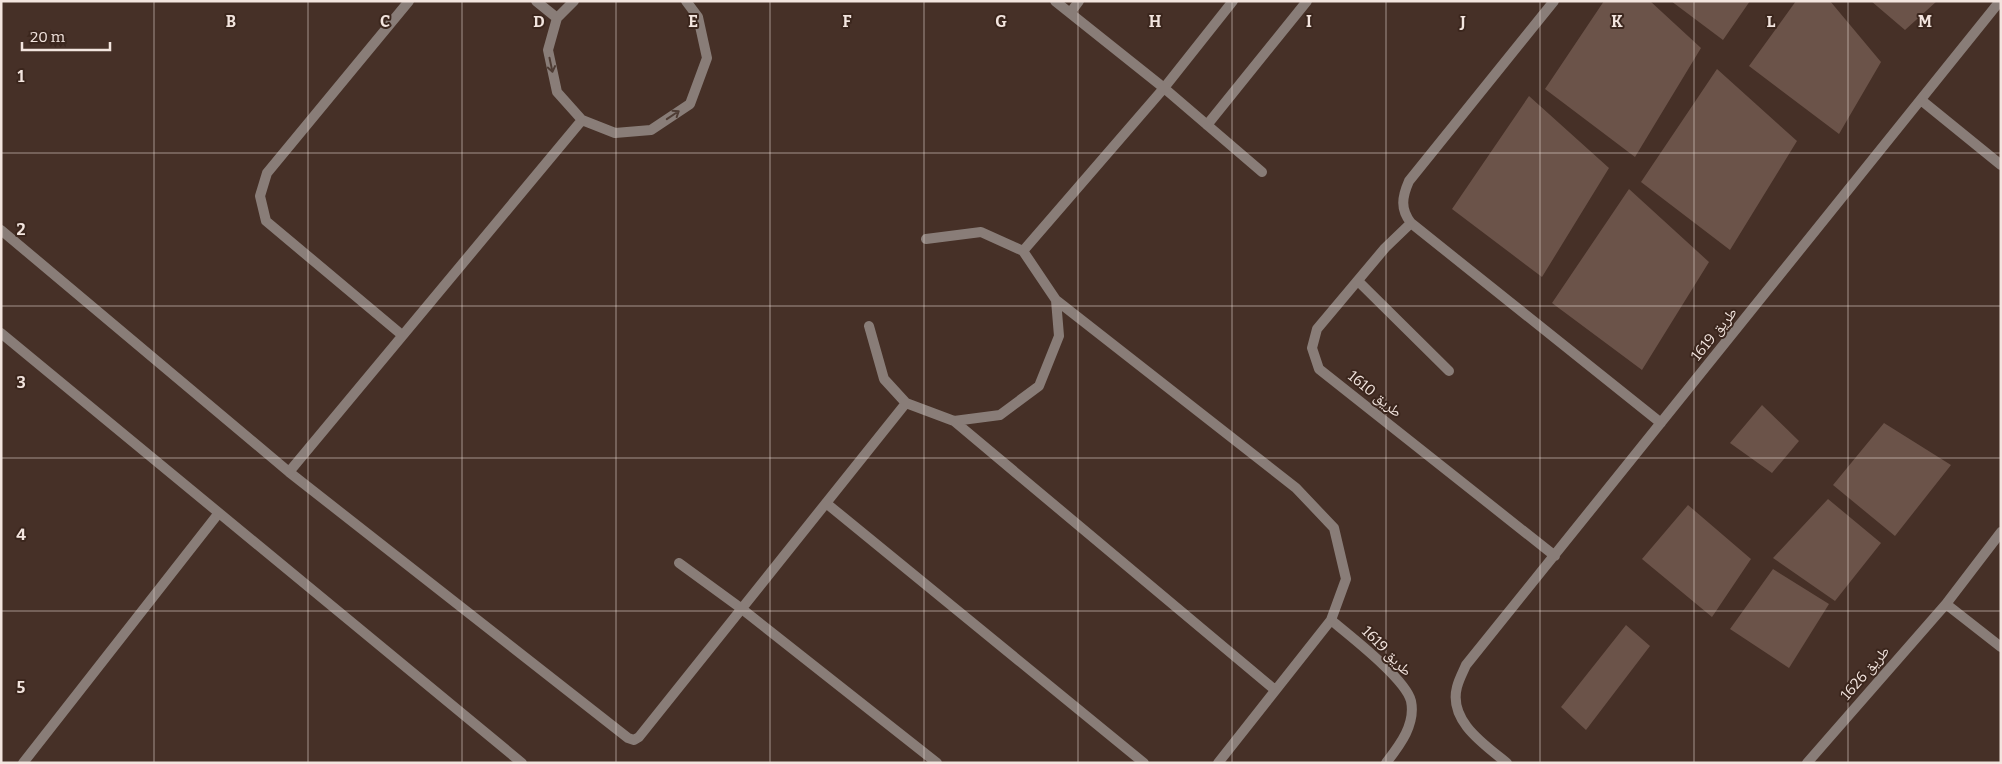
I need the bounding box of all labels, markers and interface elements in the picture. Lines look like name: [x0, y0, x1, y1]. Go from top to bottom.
text: B: [226, 12, 236, 31]
text: C: [380, 12, 390, 31]
text: D: [533, 12, 545, 31]
text: E: [688, 12, 698, 31]
text: F: [843, 12, 852, 31]
text: G: [995, 12, 1007, 31]
text: H: [1149, 12, 1162, 31]
text: I: [1306, 12, 1312, 31]
text: J: [1459, 12, 1466, 31]
text: K: [1611, 12, 1623, 31]
text: L: [1767, 12, 1776, 31]
text: M: [1918, 12, 1932, 31]
scale bar: [22, 20, 110, 52]
text: 20 m: [30, 28, 66, 46]
one-way arrow: [547, 57, 557, 73]
text: 1: [18, 67, 25, 86]
one-way arrow: [666, 110, 680, 120]
text: 2: [16, 220, 26, 239]
street label: طريق 1619: [1687, 304, 1742, 365]
street label: طريق 1610: [1344, 367, 1406, 422]
text: 3: [16, 373, 26, 392]
text: 4: [16, 525, 26, 544]
street label: طريق 1619: [1358, 622, 1416, 681]
street label: طريق 1626: [1837, 642, 1894, 704]
text: 5: [17, 678, 26, 697]

